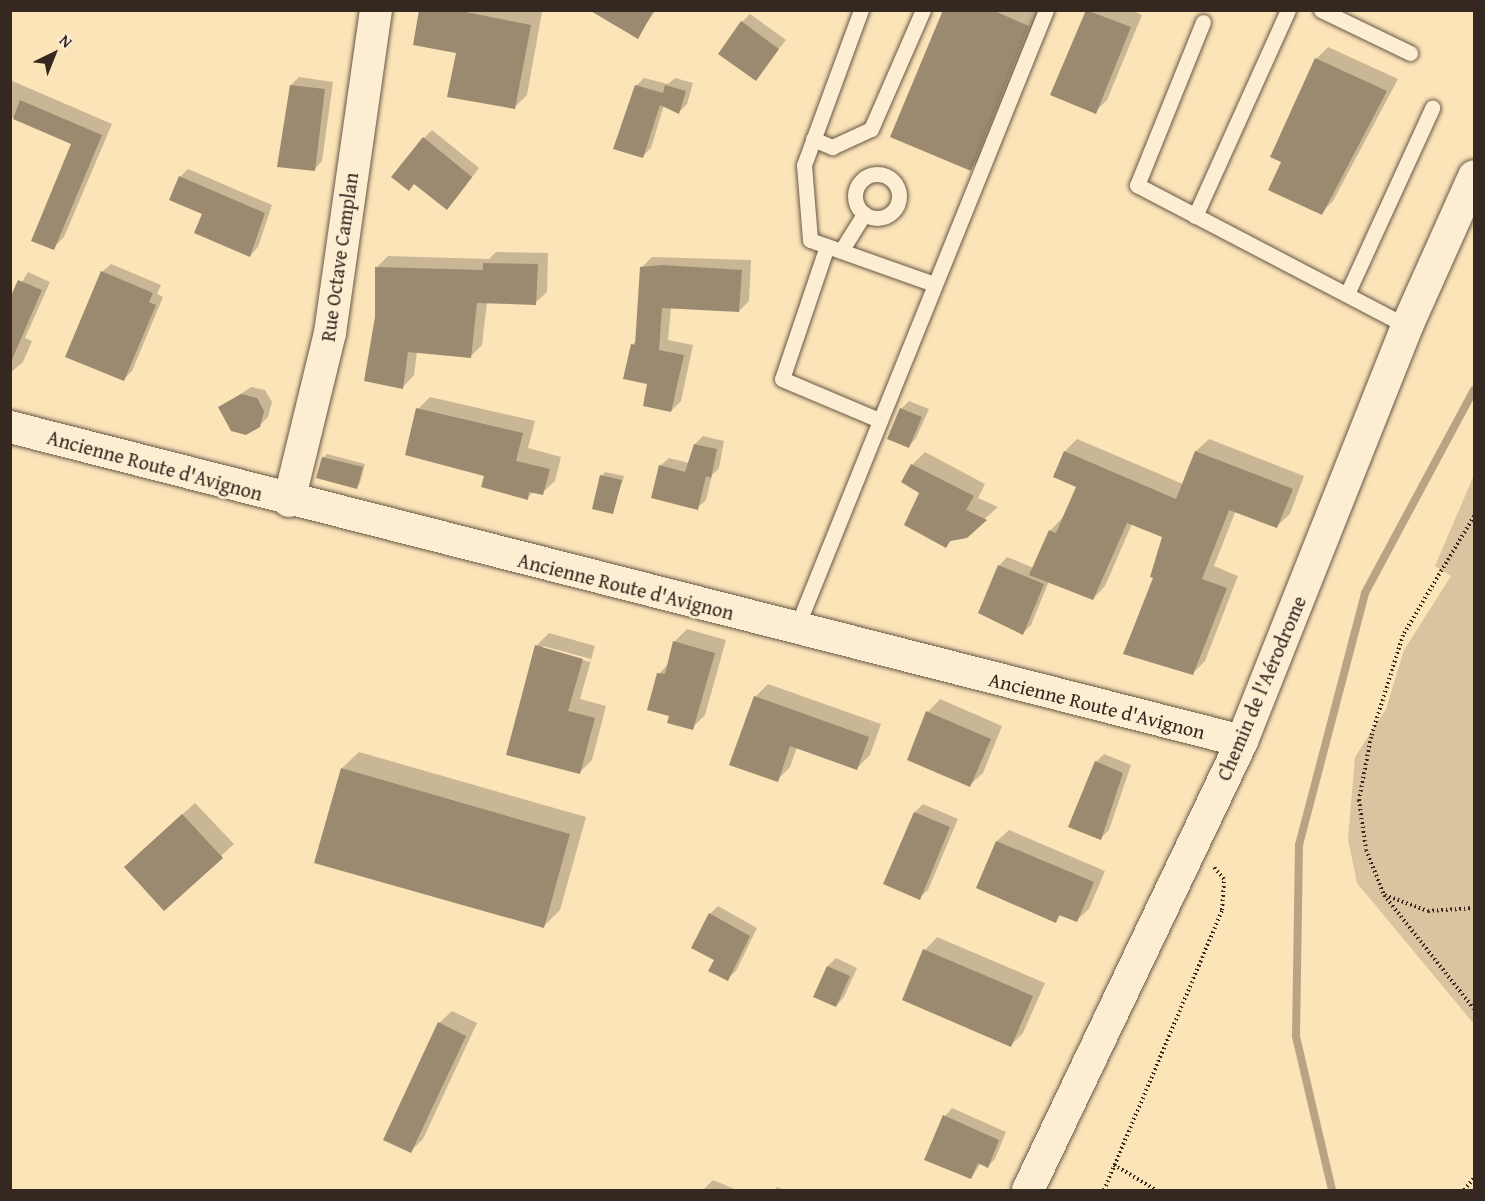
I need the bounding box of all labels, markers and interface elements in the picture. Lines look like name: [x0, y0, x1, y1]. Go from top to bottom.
north arrow: [24, 24, 84, 84]
text: N: [54, 28, 78, 53]
street label: Rue Octave Camplan: [315, 171, 363, 343]
street label: Ancienne Route d'Avignon: [45, 425, 265, 505]
street label: Ancienne Route d'Avignon: [515, 547, 737, 625]
street label: Chemin de l'Aérodrome: [1211, 592, 1311, 784]
street label: Ancienne Route d'Avignon: [986, 666, 1208, 744]

